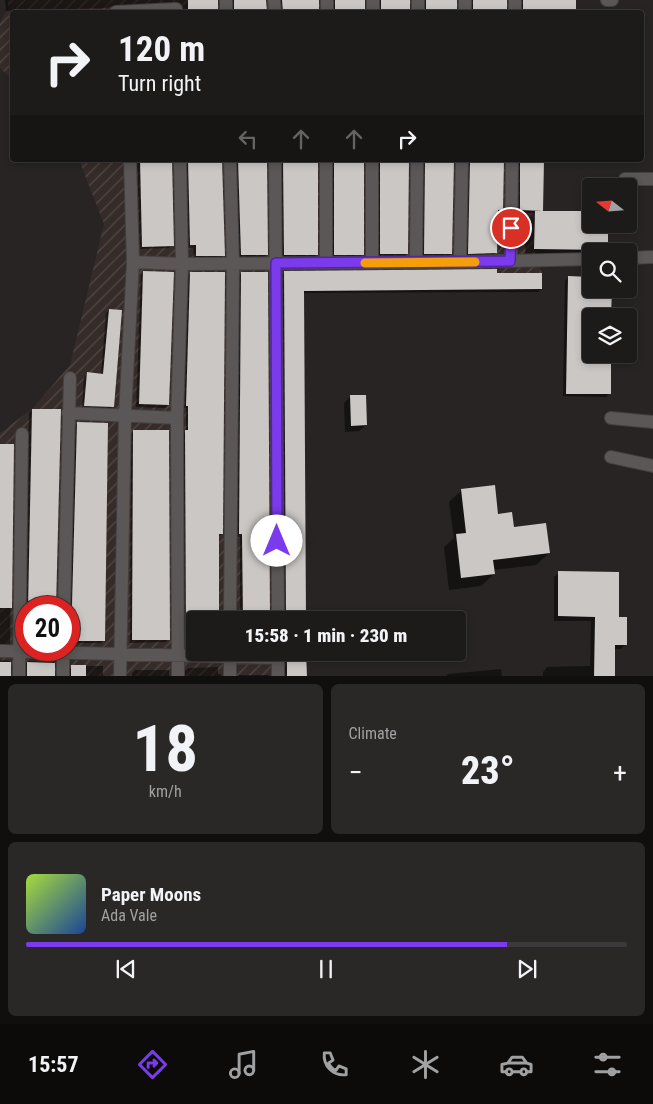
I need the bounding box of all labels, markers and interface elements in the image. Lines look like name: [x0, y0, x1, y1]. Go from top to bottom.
text: 120 m: [118, 29, 205, 70]
icon: right: [35, 30, 100, 95]
text: Turn right: [118, 71, 201, 96]
icon: left: [234, 125, 262, 153]
icon: ahead: [287, 125, 315, 153]
icon: ahead: [340, 125, 368, 153]
icon: right: [393, 125, 421, 153]
north arrow: [582, 178, 638, 232]
map controls: [582, 178, 637, 363]
pin: [490, 207, 532, 249]
icon: arrive: [497, 214, 525, 242]
button: search: [582, 243, 637, 298]
button: layers: [582, 308, 637, 363]
position arrow: [250, 514, 302, 566]
speed limit sign: 20: [15, 596, 80, 661]
text: 15:58 · 1 min · 230 m: [245, 624, 407, 647]
text: 18: [132, 711, 198, 787]
text: Climate: [349, 724, 397, 743]
text: 23°: [461, 749, 515, 793]
text: −: [349, 756, 363, 789]
text: +: [613, 756, 627, 789]
text: km/h: [149, 782, 182, 801]
text: Paper Moons: [101, 883, 201, 906]
text: Ada Vale: [101, 906, 157, 925]
icon: previous: [112, 955, 140, 983]
icon: pause: [312, 955, 340, 983]
icon: next: [513, 955, 541, 983]
icon: directions: [135, 1047, 170, 1082]
icon: music: [226, 1047, 261, 1082]
icon: phone: [317, 1047, 352, 1082]
icon: climate: [408, 1047, 443, 1082]
icon: car: [499, 1047, 534, 1082]
icon: filters: [590, 1047, 625, 1082]
text: 15:57: [28, 1052, 79, 1077]

